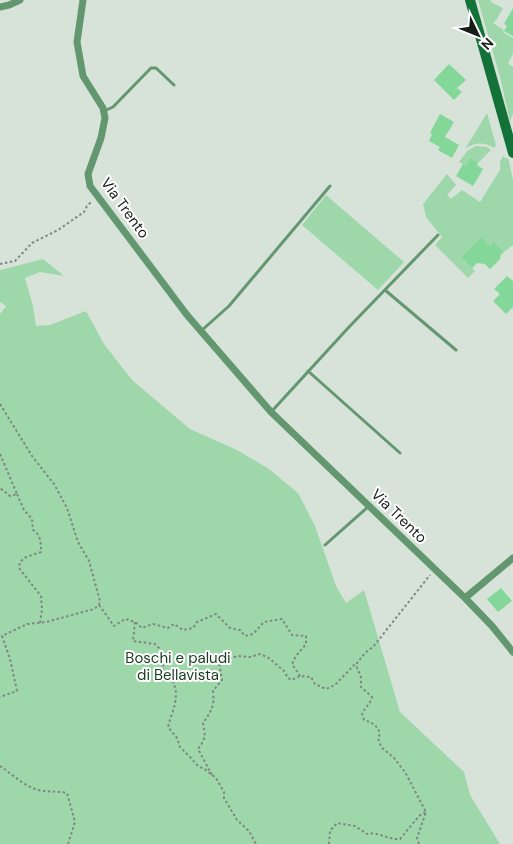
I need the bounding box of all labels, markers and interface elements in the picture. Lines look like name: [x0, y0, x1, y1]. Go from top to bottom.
north arrow: [453, 10, 503, 60]
text: N: [477, 34, 498, 54]
street label: Via Trento: [96, 174, 154, 242]
street label: Via Trento: [367, 484, 431, 548]
park label: Boschi e paludi di Bellavista: [125, 648, 231, 685]

